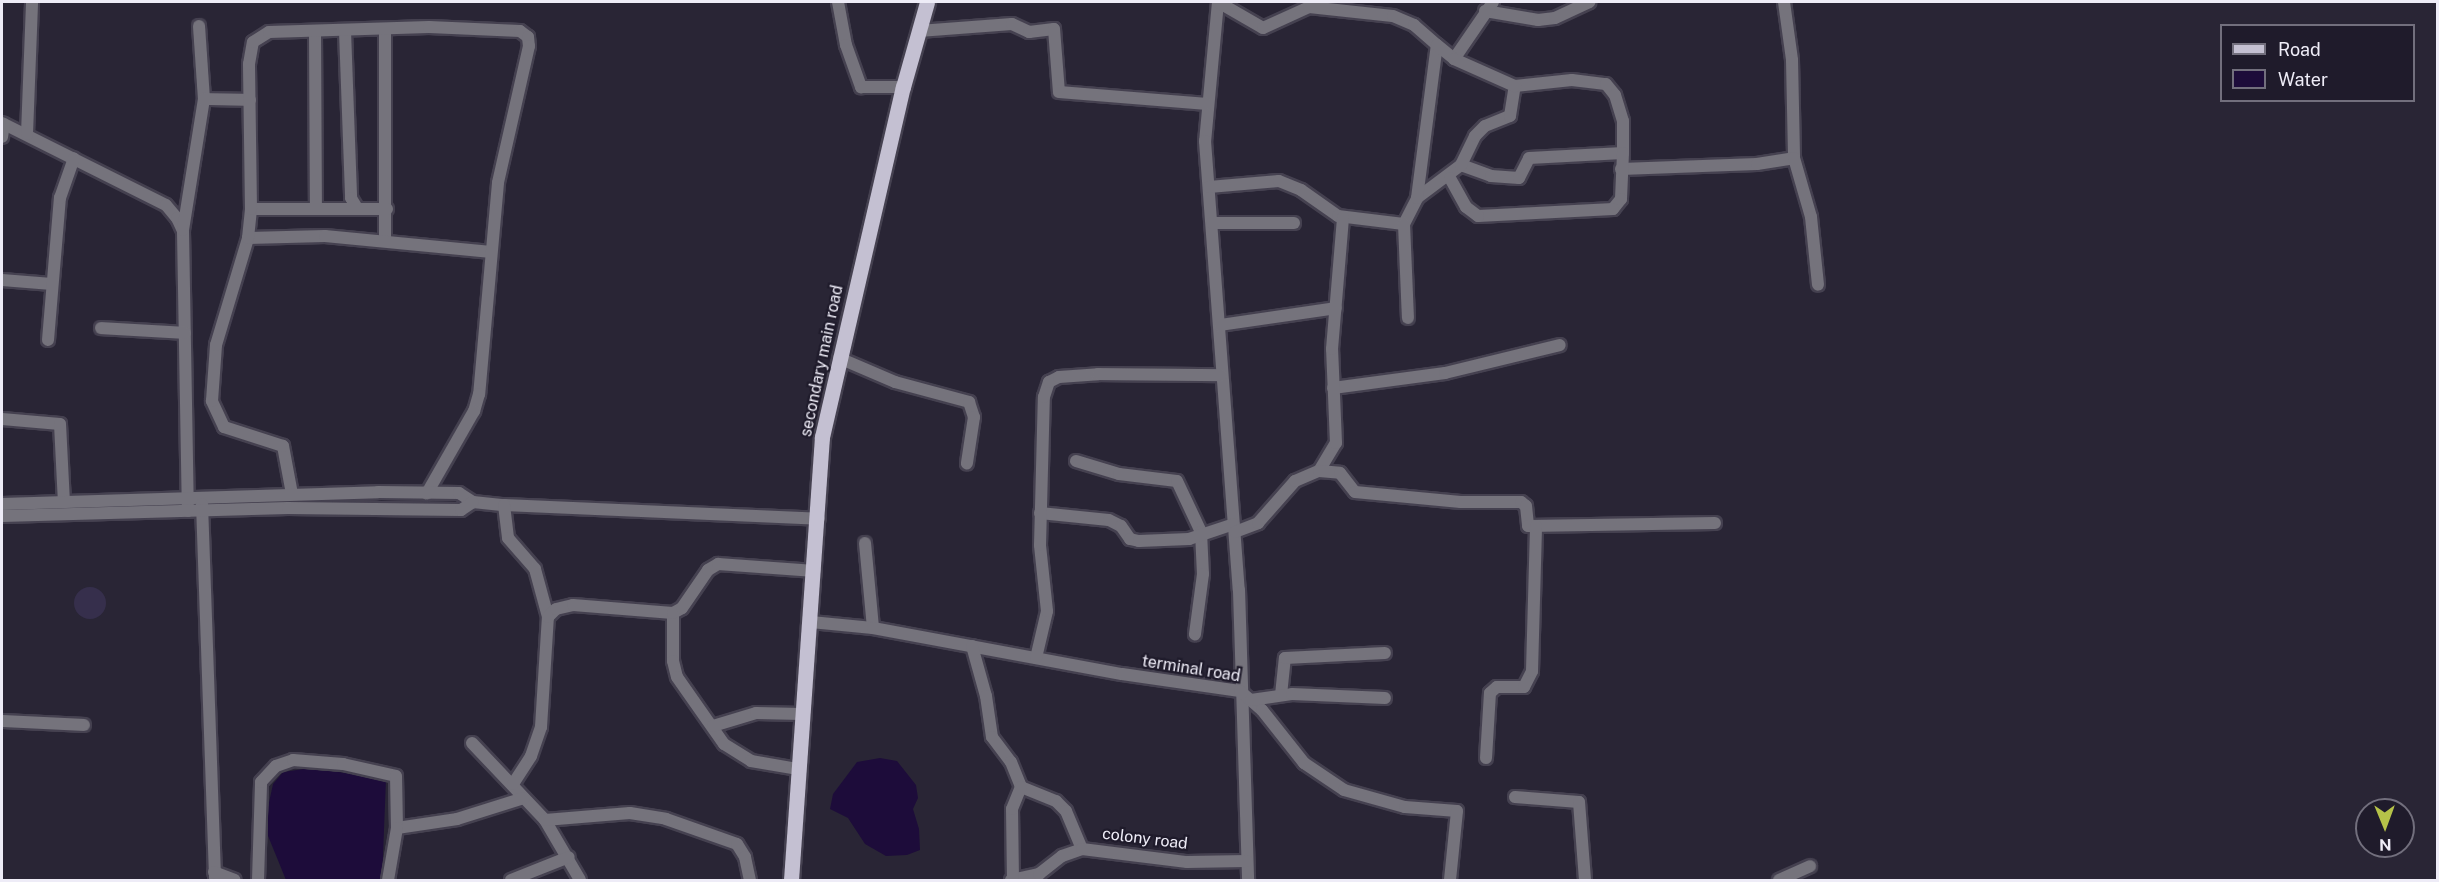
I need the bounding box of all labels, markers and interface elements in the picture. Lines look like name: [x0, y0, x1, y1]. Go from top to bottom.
legend: [2220, 24, 2415, 102]
text: Road: [2278, 39, 2321, 60]
text: Water: [2278, 69, 2328, 90]
street label: secondary main road: [797, 283, 847, 439]
street label: terminal road: [1140, 652, 1242, 686]
north arrow: [2355, 798, 2415, 858]
street label: colony road: [1101, 824, 1189, 854]
text: N: [2379, 835, 2392, 854]

